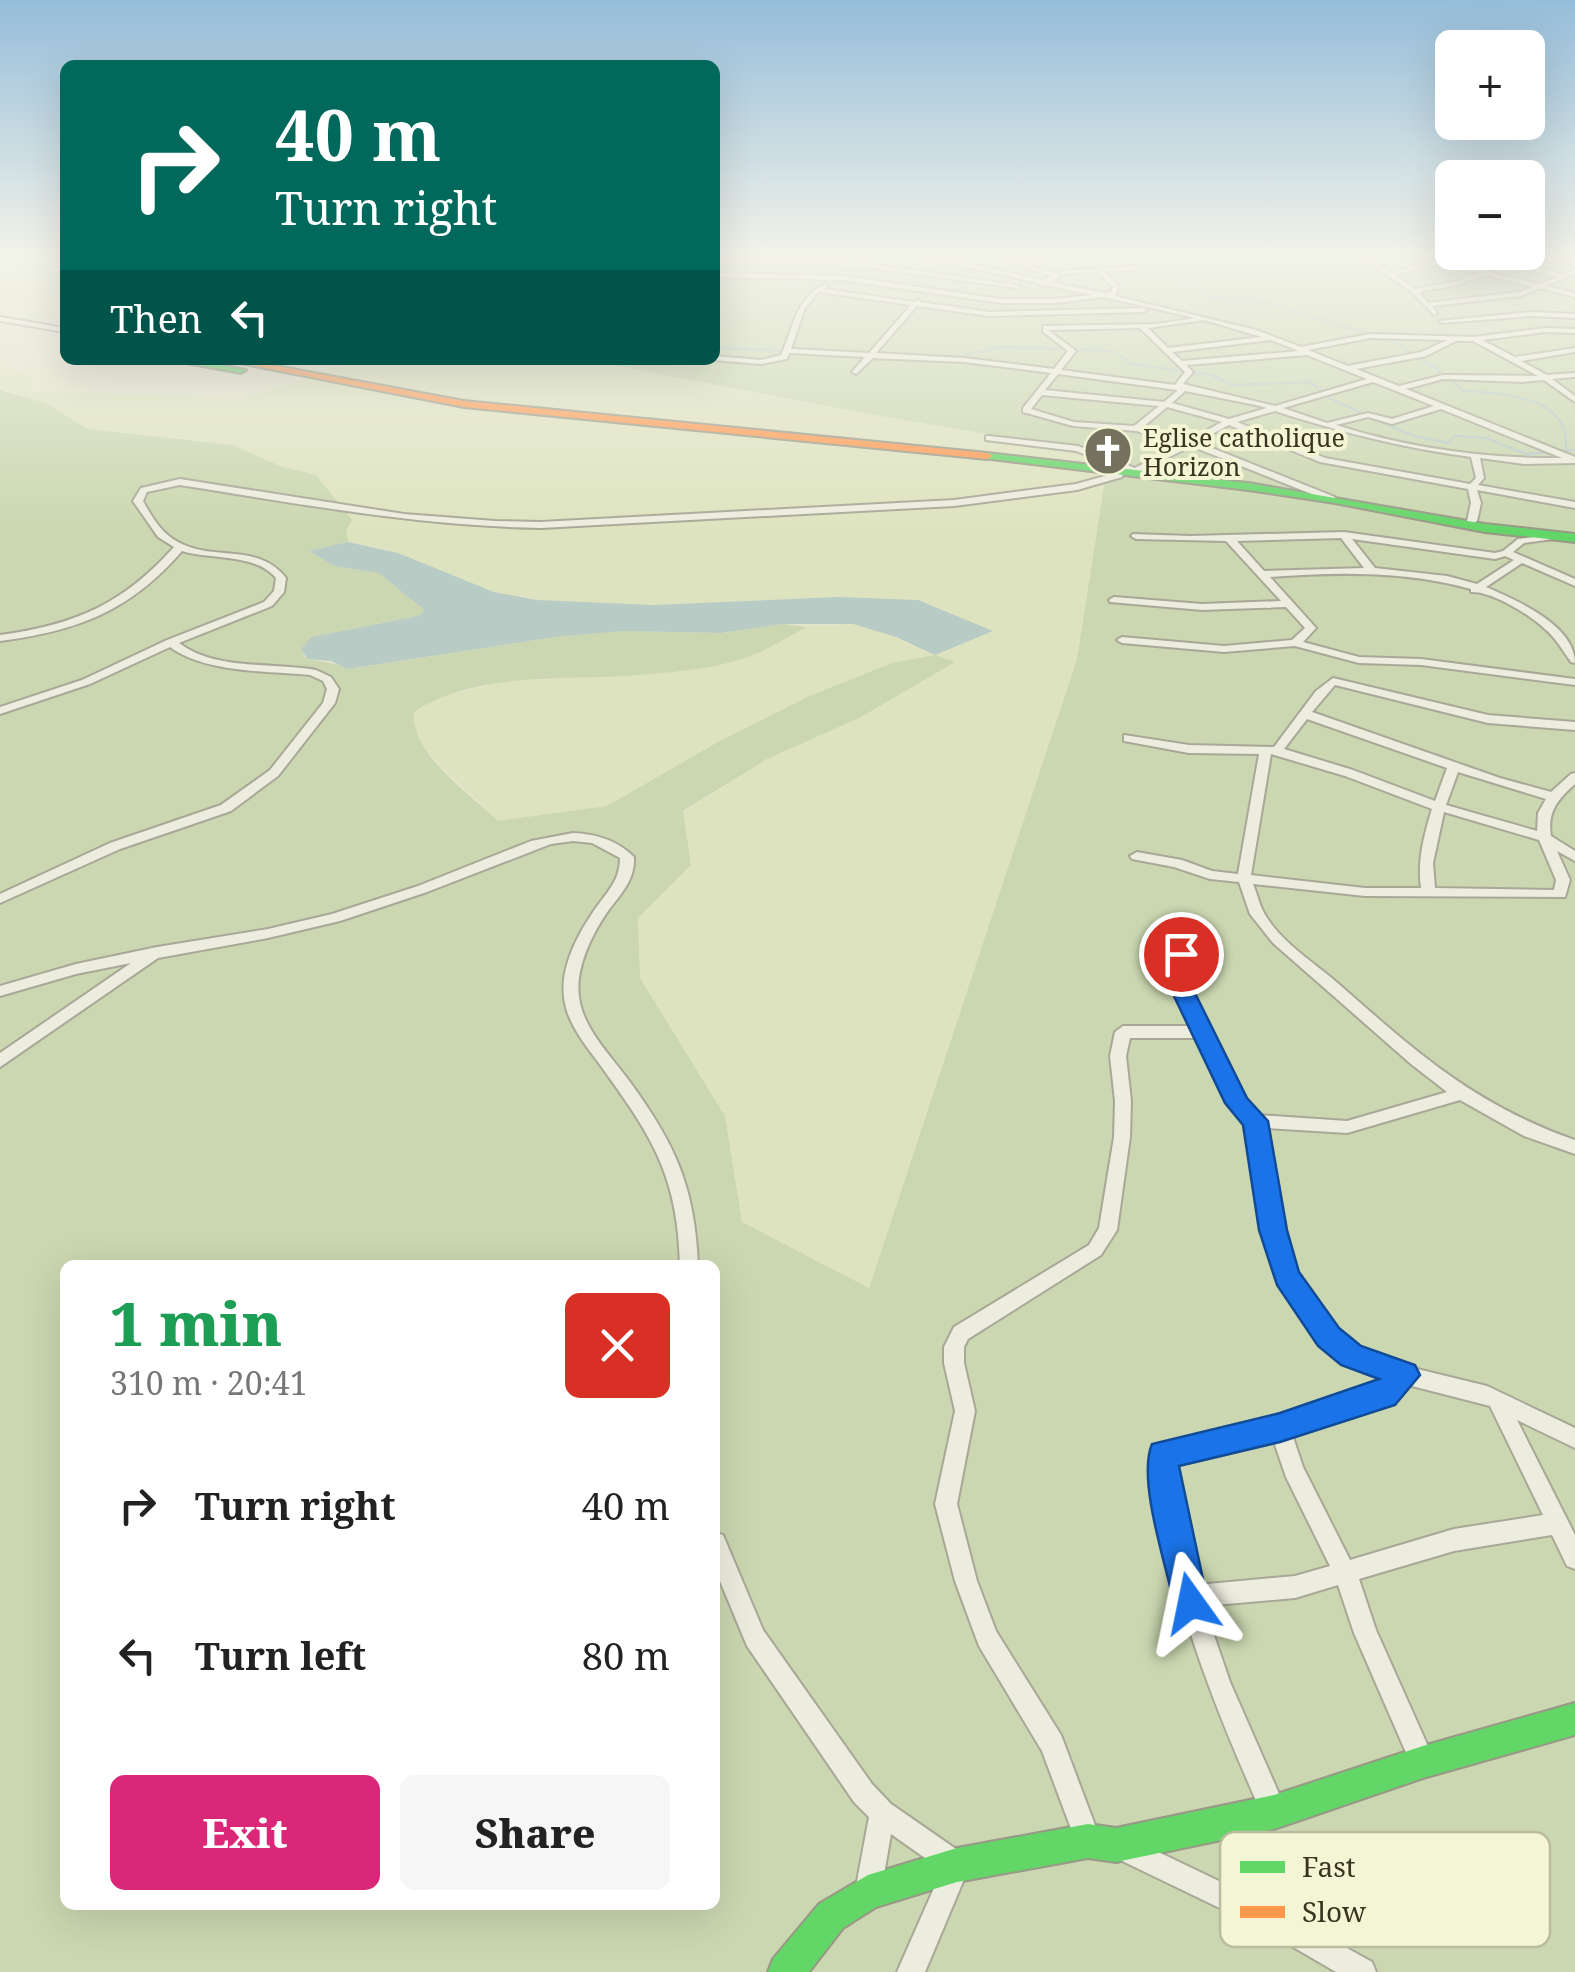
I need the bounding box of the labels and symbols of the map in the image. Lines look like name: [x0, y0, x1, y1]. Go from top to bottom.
place label: Eglise catholique Horizon: [1143, 420, 1345, 483]
church icon: Eglise catholique Horizon: [1082, 425, 1134, 477]
pin: [1139, 912, 1224, 997]
position arrow: [1139, 1551, 1243, 1655]
legend: [1220, 1832, 1550, 1947]
text: Fast: [1302, 1847, 1356, 1885]
text: Slow: [1302, 1892, 1367, 1930]

